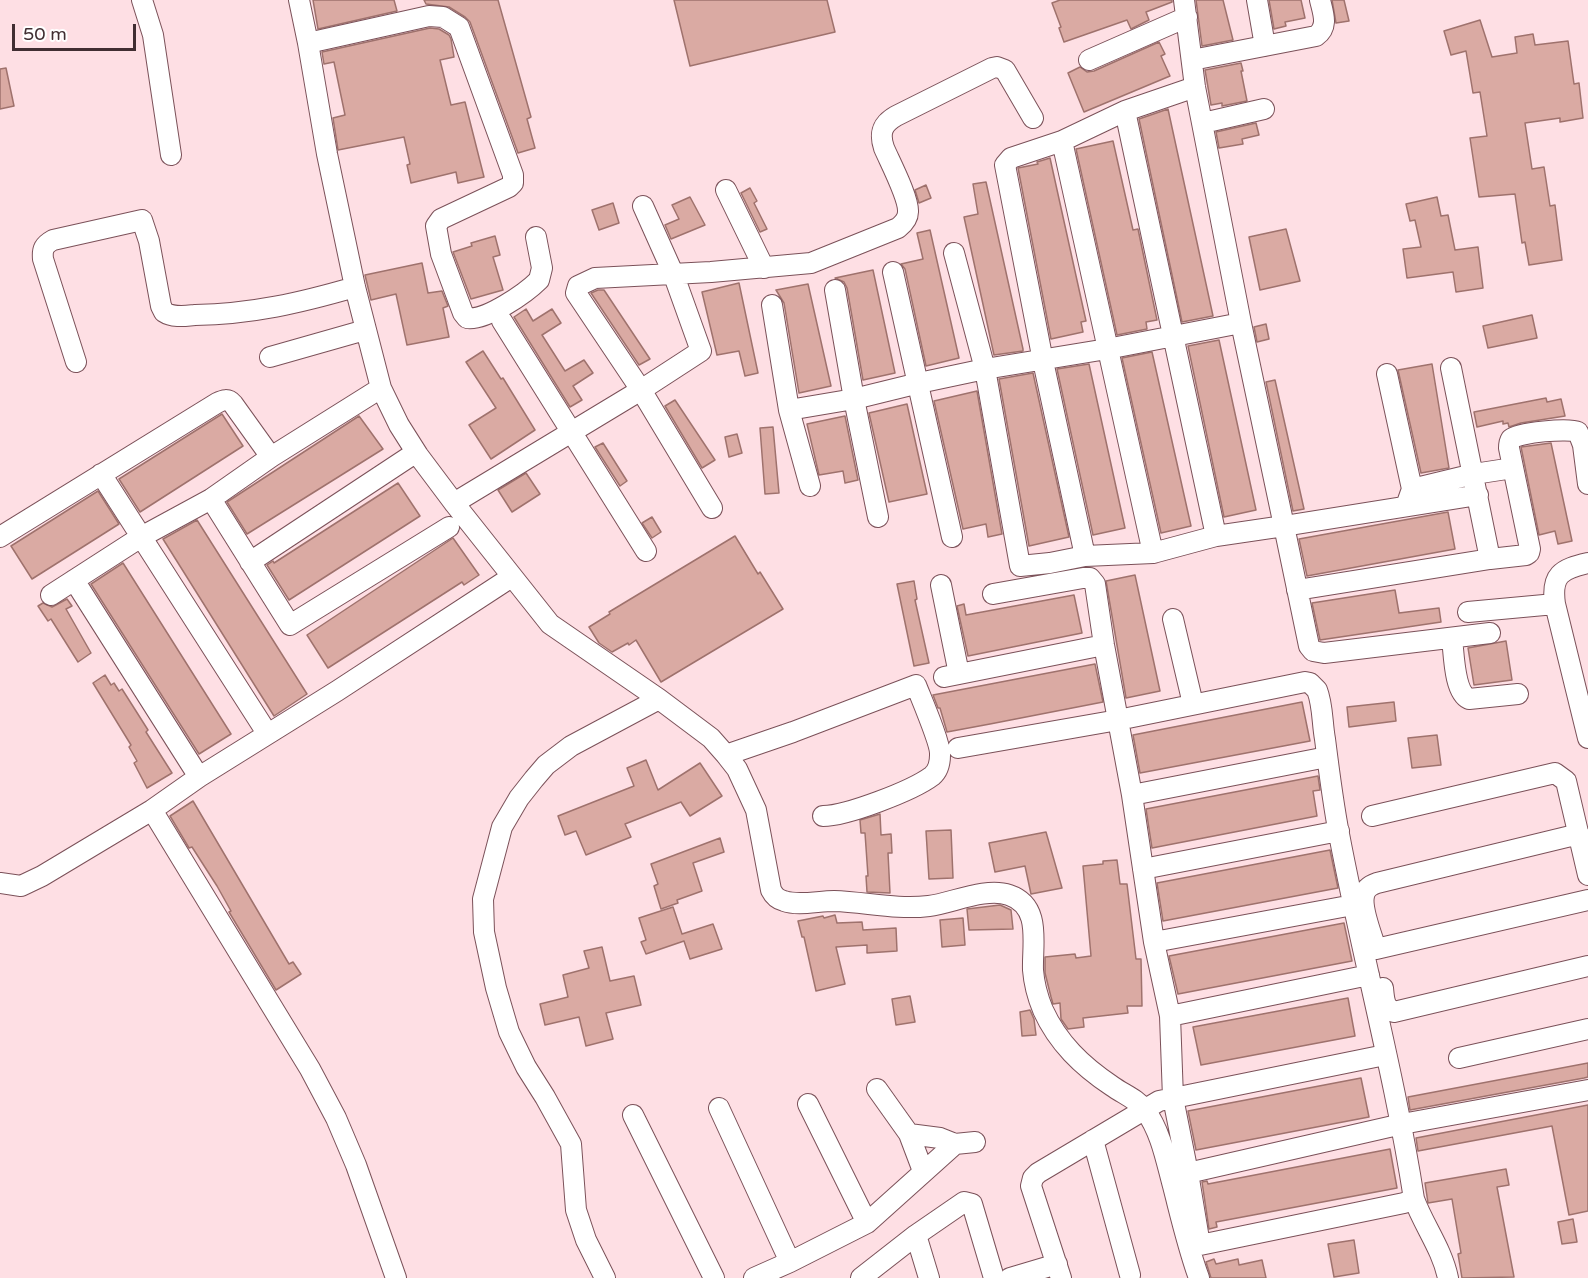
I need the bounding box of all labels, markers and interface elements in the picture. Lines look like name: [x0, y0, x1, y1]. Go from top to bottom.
scale bar: [15, 12, 140, 50]
text: 50 m: [23, 23, 67, 45]

